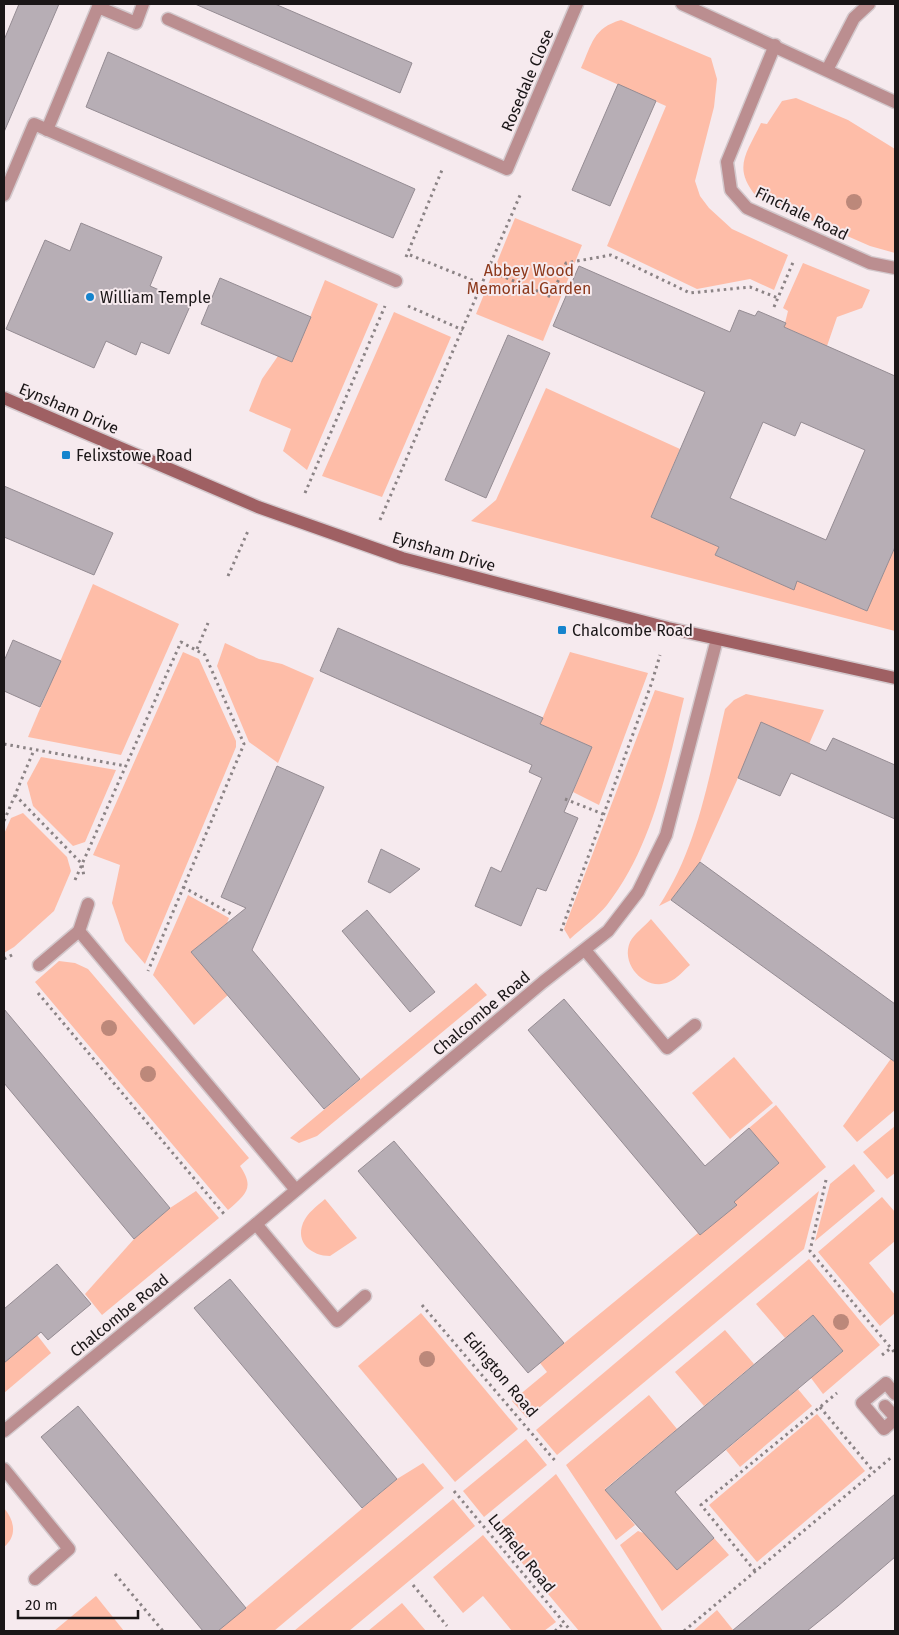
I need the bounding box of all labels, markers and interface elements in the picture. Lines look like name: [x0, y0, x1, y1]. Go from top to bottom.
street label: Rosedale Close: [497, 26, 558, 134]
street label: Finchale Road: [752, 183, 851, 244]
park label: Abbey Wood Memorial Garden: [467, 261, 591, 298]
place label: William Temple: [100, 288, 211, 307]
marker: William Temple: [84, 291, 96, 303]
street label: Eynsham Drive: [16, 379, 122, 438]
place label: Felixstowe Road: [76, 446, 193, 465]
marker: Felixstowe Road: [60, 449, 72, 461]
street label: Eynsham Drive: [390, 528, 498, 575]
place label: Chalcombe Road: [572, 621, 693, 640]
marker: Chalcombe Road: [556, 624, 568, 636]
street label: Chalcombe Road: [429, 967, 534, 1060]
street label: Chalcombe Road: [66, 1270, 172, 1361]
street label: Edington Road: [459, 1328, 542, 1421]
street label: Luffield Road: [484, 1510, 559, 1596]
scale bar: [18, 1588, 138, 1620]
text: 20 m: [25, 1596, 58, 1614]

